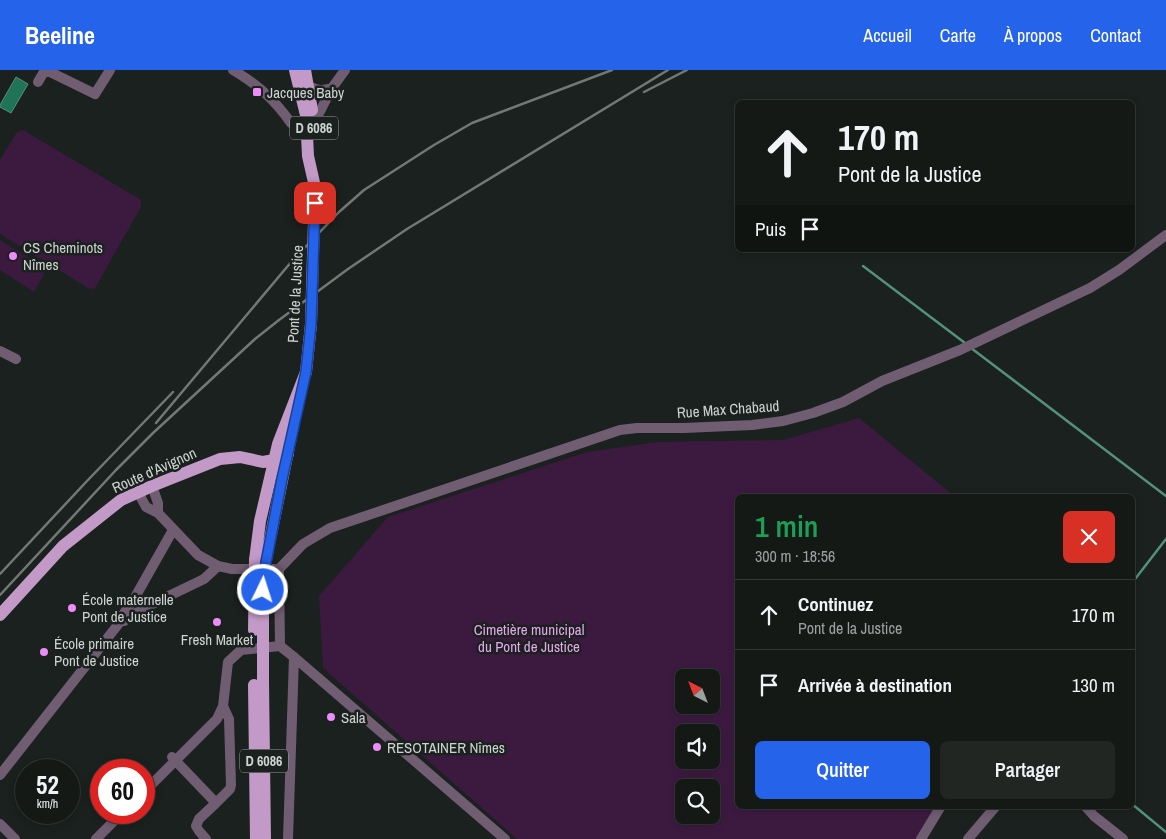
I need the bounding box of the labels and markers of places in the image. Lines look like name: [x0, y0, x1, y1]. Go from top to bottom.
place label: Jacques Baby: [267, 82, 345, 103]
marker: Jacques Baby: [251, 86, 263, 98]
pin: [294, 182, 336, 224]
place label: CS Cheminots Nîmes: [23, 237, 103, 275]
marker: CS Cheminots Nîmes: [7, 250, 19, 262]
place label: École maternelle Pont de Justice: [82, 589, 174, 627]
marker: École maternelle Pont de Justice: [66, 602, 78, 614]
marker: Fresh Market: [211, 616, 223, 628]
place label: Fresh Market: [181, 629, 254, 650]
place label: École primaire Pont de Justice: [54, 633, 139, 671]
marker: École primaire Pont de Justice: [38, 646, 50, 658]
place label: Sala: [341, 707, 366, 728]
marker: Sala: [325, 711, 337, 723]
place label: RESOTAINER Nîmes: [387, 737, 505, 758]
marker: RESOTAINER Nîmes: [371, 741, 383, 753]

